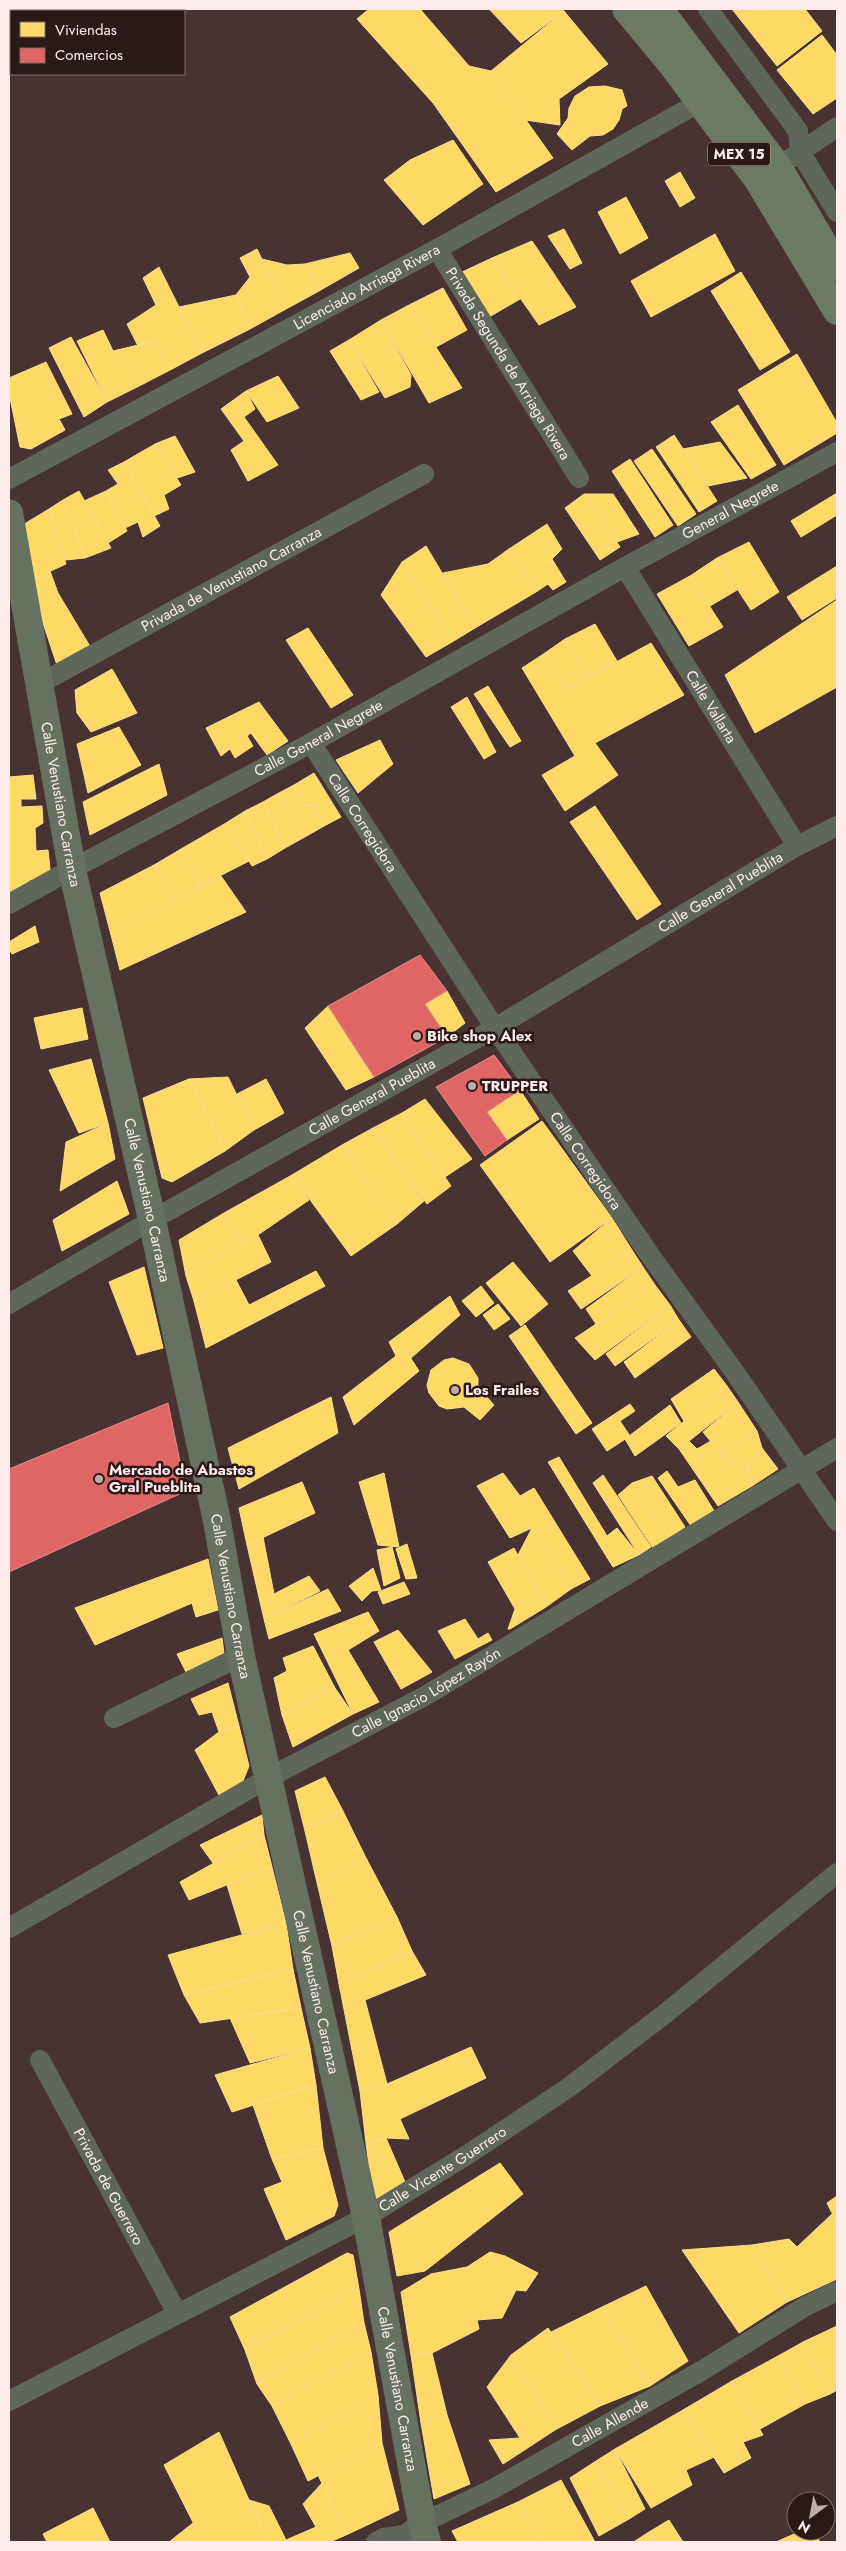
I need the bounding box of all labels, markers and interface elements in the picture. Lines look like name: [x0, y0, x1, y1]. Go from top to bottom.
legend: [10, 10, 185, 75]
text: Viviendas: [55, 19, 117, 41]
text: Comercios: [55, 44, 123, 66]
road number: MEX 15: [708, 142, 770, 166]
street label: Licenciado Arriaga Rivera: [289, 238, 444, 335]
street label: Privada Segunda de Arriaga Rivera: [440, 263, 576, 464]
street label: General Negrete: [678, 475, 783, 545]
street label: Privada de Venustiano Carranza: [137, 521, 325, 637]
street label: Calle Vallarta: [680, 666, 742, 747]
street label: Calle General Negrete: [250, 694, 387, 782]
street label: Calle Venustiano Carranza: [35, 720, 87, 889]
street label: Calle Corregidora: [322, 769, 403, 877]
street label: Calle General Pueblita: [654, 846, 787, 938]
place label: Bike shop Alex: [427, 1025, 532, 1047]
marker: Bike shop Alex: [411, 1030, 423, 1042]
street label: Calle General Pueblita: [305, 1052, 439, 1141]
place label: TRUPPER: [482, 1075, 548, 1097]
marker: TRUPPER: [466, 1080, 478, 1092]
street label: Calle Corregidora: [544, 1107, 627, 1214]
street label: Calle Venustiano Carranza: [118, 1116, 176, 1284]
place label: Los Frailes: [465, 1379, 539, 1401]
marker: Los Frailes: [449, 1384, 461, 1396]
place label: Mercado de Abastos Gral Pueblita: [109, 1459, 253, 1498]
marker: Mercado de Abastos Gral Pueblita: [93, 1473, 105, 1485]
street label: Calle Venustiano Carranza: [205, 1512, 257, 1681]
street label: Calle Ignacio López Rayón: [348, 1642, 505, 1744]
street label: Calle Venustiano Carranza: [287, 1908, 345, 2076]
street label: Calle Vicente Guerrero: [374, 2121, 511, 2218]
street label: Privada de Guerrero: [68, 2124, 149, 2249]
street label: Calle Venustiano Carranza: [372, 2305, 423, 2473]
street label: Calle Allende: [567, 2392, 653, 2453]
north arrow: [786, 2491, 836, 2541]
text: N: [794, 2516, 814, 2538]

